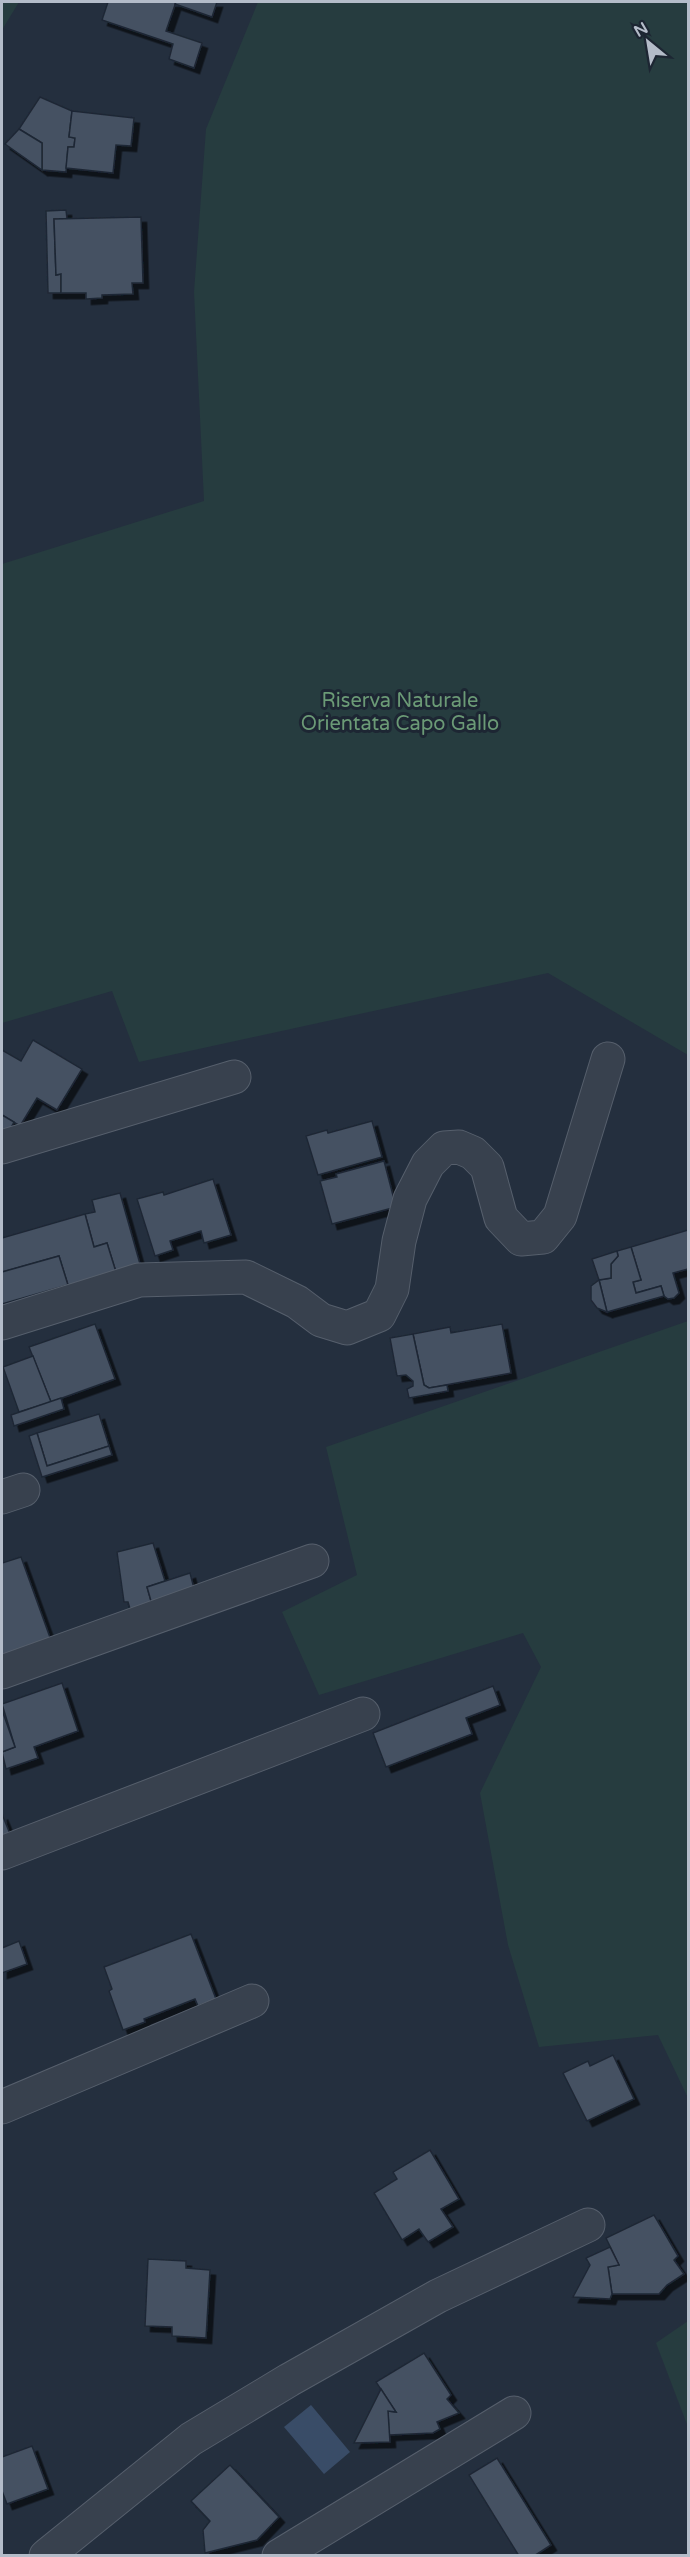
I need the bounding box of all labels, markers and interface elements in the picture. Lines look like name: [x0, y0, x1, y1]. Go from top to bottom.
north arrow: [618, 12, 678, 72]
text: N: [630, 18, 652, 42]
park label: Riserva Naturale Orientata Capo Gallo: [301, 689, 499, 736]

